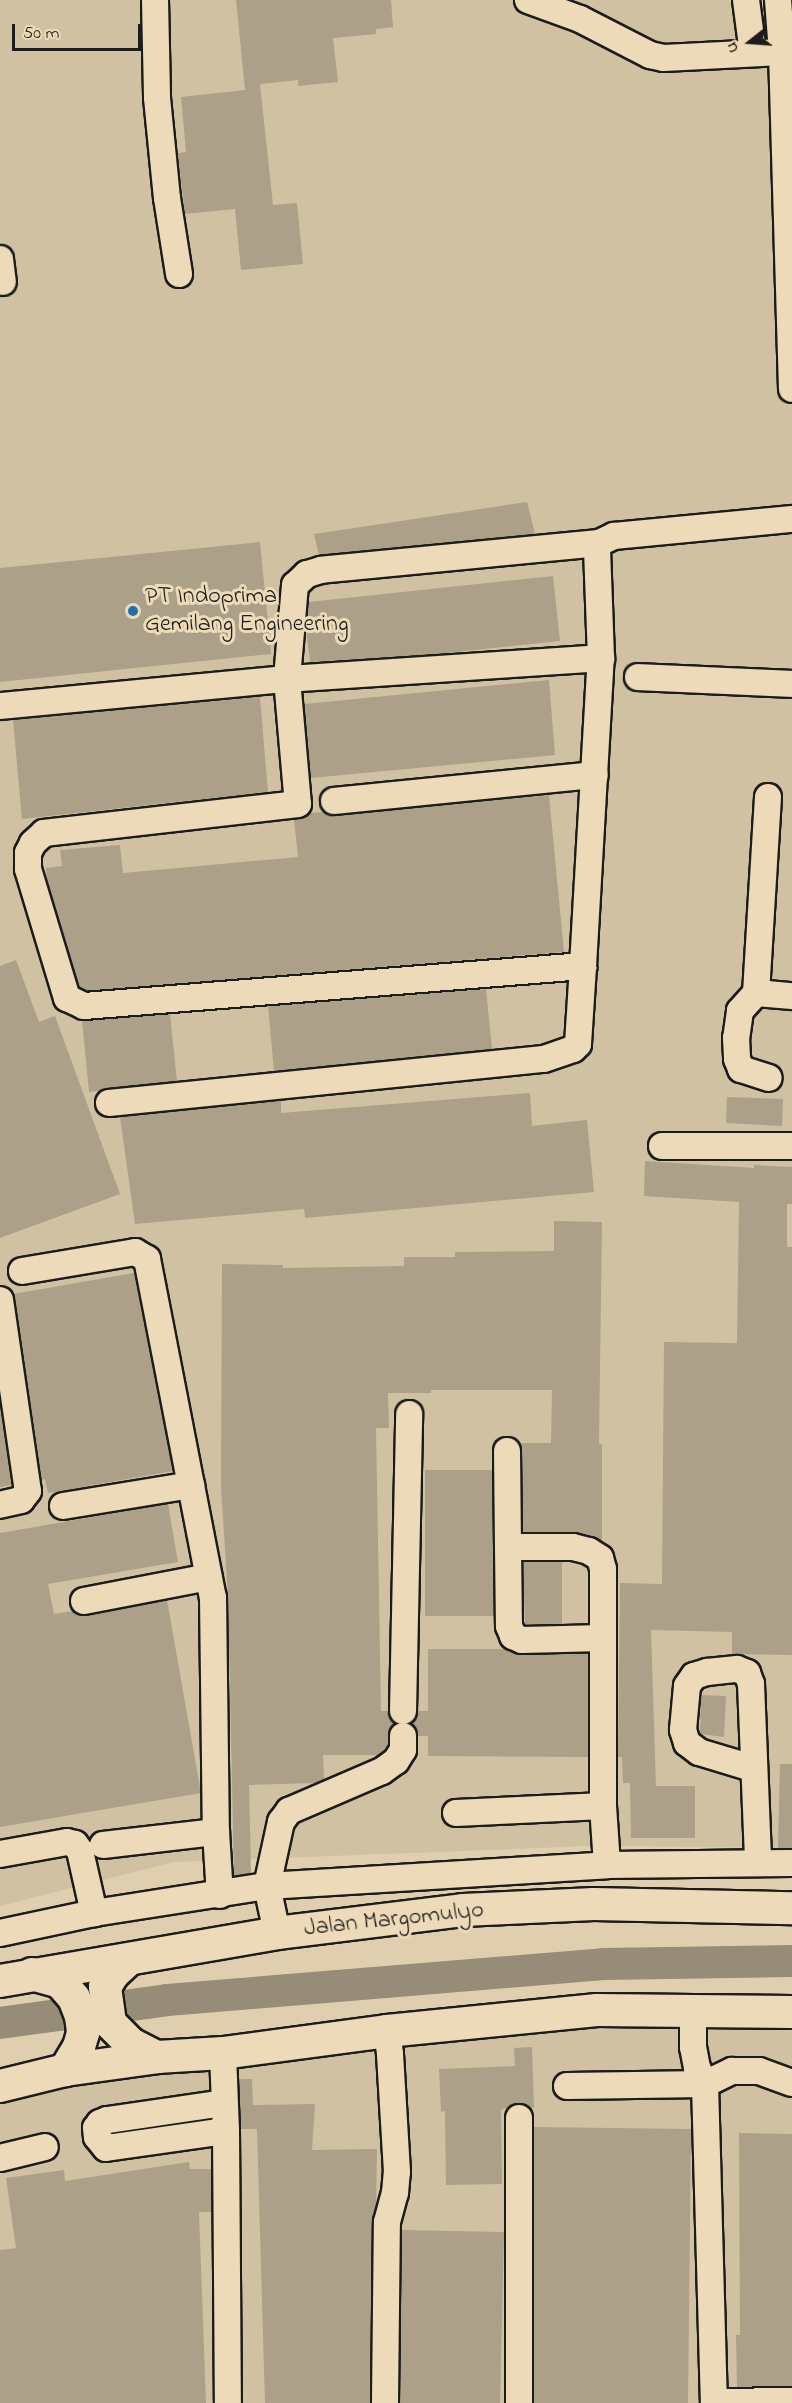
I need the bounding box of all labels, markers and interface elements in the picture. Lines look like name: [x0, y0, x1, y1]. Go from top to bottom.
scale bar: [15, 12, 144, 50]
north arrow: [720, 12, 780, 72]
text: 50 m: [23, 21, 60, 47]
text: U: [720, 39, 746, 56]
place label: PT Indoprima Gemilang Engineering: [145, 583, 349, 639]
marker: PT Indoprima Gemilang Engineering: [126, 604, 140, 618]
street label: Jalan Margomulyo: [303, 1896, 485, 1944]

